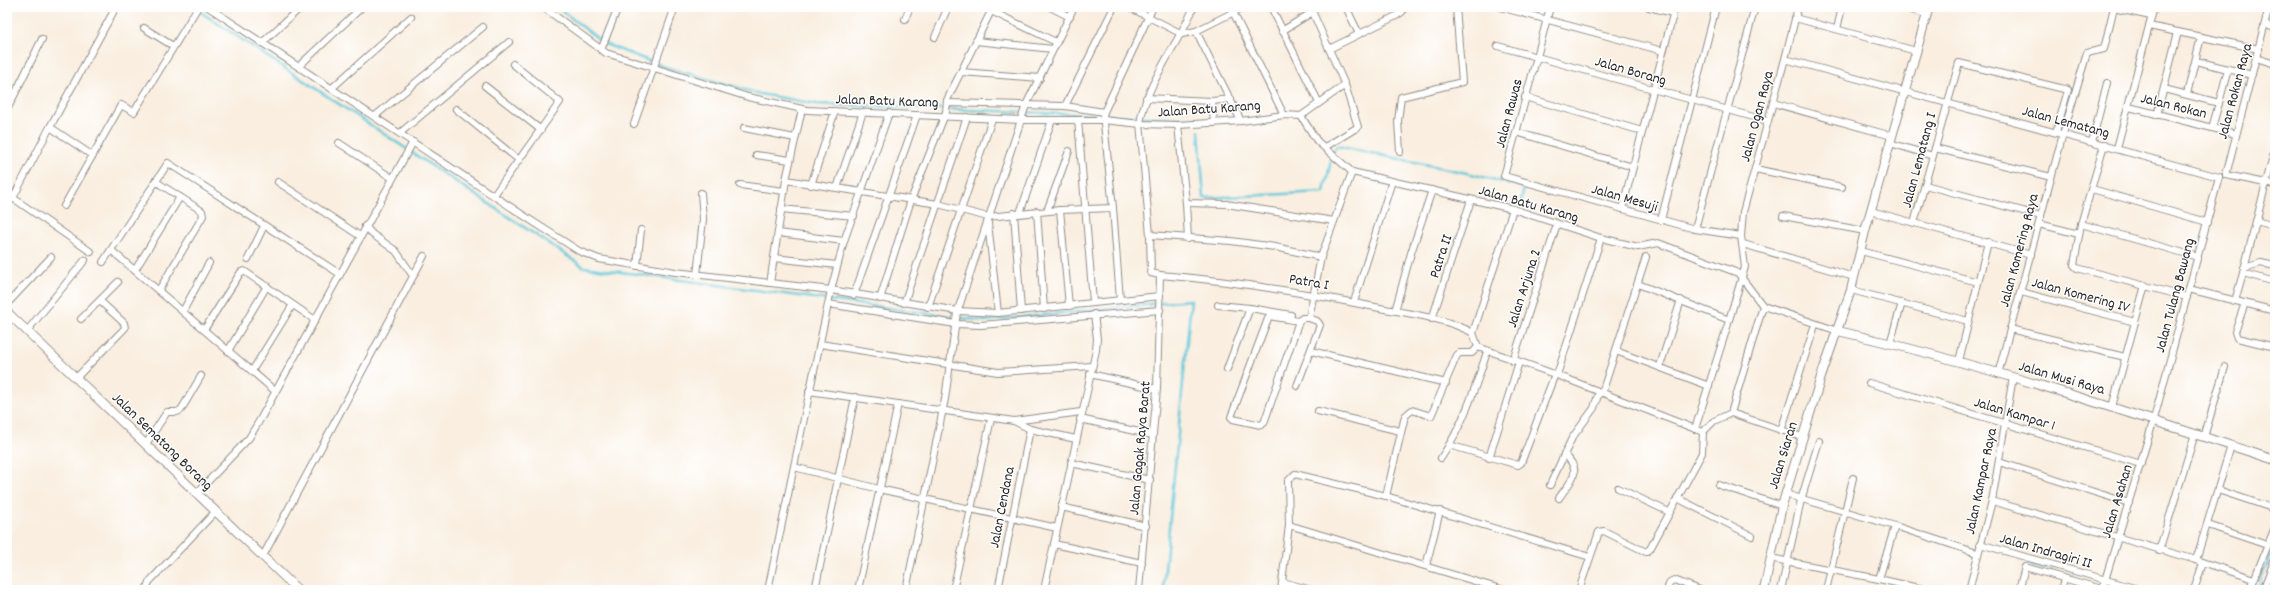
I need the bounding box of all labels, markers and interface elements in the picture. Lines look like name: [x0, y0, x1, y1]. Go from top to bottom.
street label: Jalan Rokan Raya: [2213, 40, 2260, 142]
street label: Jalan Borang: [1592, 51, 1669, 93]
street label: Jalan Ogan Raya: [1735, 68, 1781, 165]
street label: Jalan Rawas: [1490, 76, 1530, 151]
street label: Jalan Rokan: [2138, 88, 2209, 126]
street label: Jalan Batu Karang: [835, 89, 939, 115]
street label: Jalan Batu Karang: [1157, 95, 1261, 125]
street label: Jalan Lematang: [2019, 101, 2112, 145]
street label: Jalan Lematang I: [1897, 110, 1943, 211]
street label: Jalan Mesuji: [1589, 179, 1661, 219]
street label: Jalan Batu Karang: [1476, 180, 1581, 230]
street label: Jalan Komering Raya: [1994, 190, 2046, 310]
street label: Patra II: [1425, 232, 1459, 281]
street label: Jalan Tulang Bawang: [2150, 236, 2202, 355]
street label: Jalan Arjuna 2: [1502, 246, 1548, 331]
street label: Patra I: [1287, 269, 1331, 297]
street label: Jalan Komering IV: [2029, 272, 2133, 320]
street label: Jalan Musi Raya: [2016, 356, 2108, 402]
street label: Jalan Gagak Raya Barat: [1124, 380, 1158, 516]
street label: Jalan Sematang Borang: [106, 388, 217, 497]
street label: Jalan Kampar 1: [1971, 392, 2058, 438]
street label: Jalan Siaran: [1763, 419, 1805, 492]
street label: Jalan Kampar Raya: [1960, 425, 2004, 537]
street label: Jalan Asahan: [2096, 462, 2140, 541]
street label: Jalan Cendana: [984, 464, 1022, 550]
street label: Jalan Indragiri II: [1997, 528, 2094, 576]

